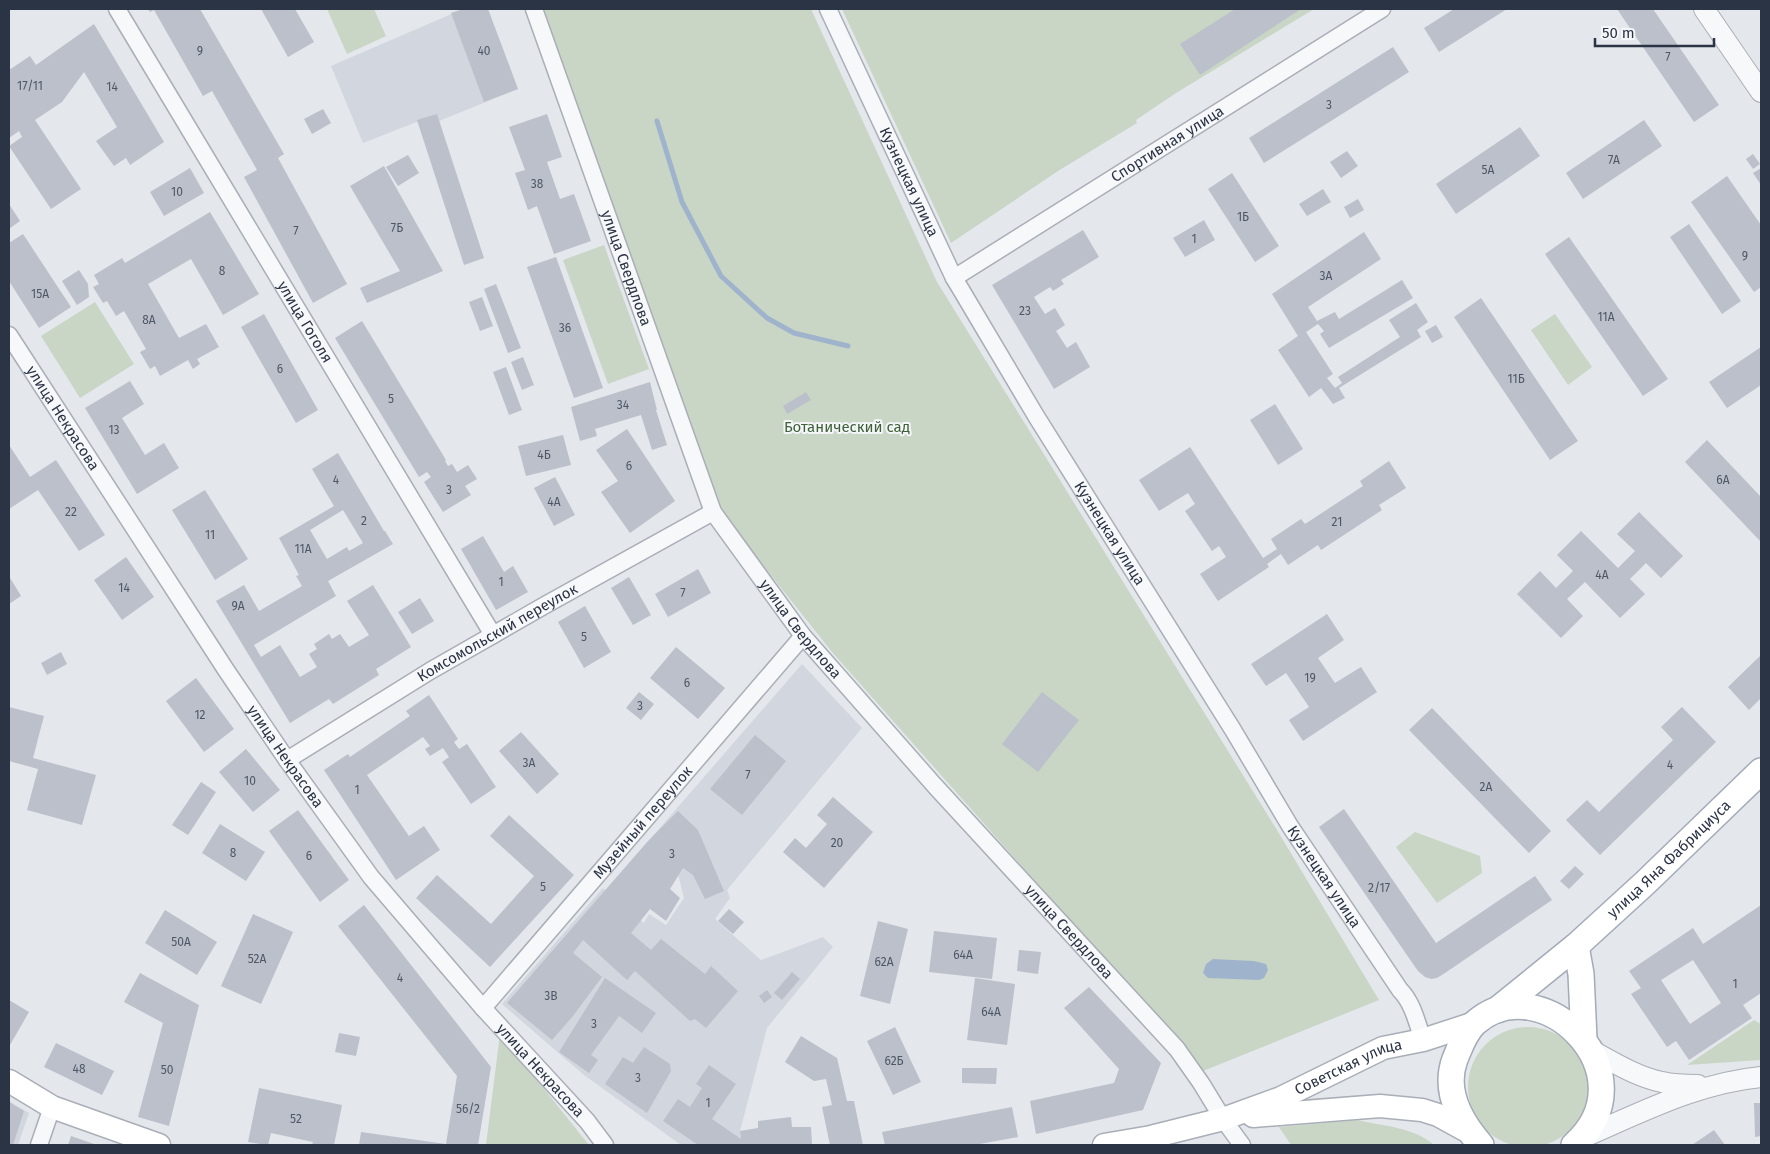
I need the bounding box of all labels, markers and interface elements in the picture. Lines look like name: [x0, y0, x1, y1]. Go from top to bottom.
scale bar: [1595, 15, 1714, 47]
text: 50 m: [1602, 24, 1635, 42]
house number: 9: [197, 44, 203, 58]
house number: 40: [477, 44, 491, 58]
house number: 7: [1665, 50, 1671, 64]
house number: 17/11: [17, 79, 43, 93]
house number: 14: [106, 80, 118, 94]
house number: 3: [1326, 98, 1332, 112]
street label: Спортивная улица: [1108, 102, 1227, 186]
street label: Кузнецкая улица: [876, 124, 942, 240]
house number: 7А: [1608, 153, 1620, 167]
house number: 5А: [1482, 163, 1495, 177]
house number: 38: [531, 177, 544, 191]
house number: 10: [171, 185, 183, 199]
street label: улица Свердлова: [597, 208, 655, 328]
house number: 1Б: [1237, 210, 1249, 224]
house number: 7Б: [391, 221, 403, 235]
house number: 7: [293, 224, 299, 238]
house number: 1: [1191, 232, 1197, 246]
house number: 9: [1742, 249, 1748, 263]
house number: 8: [219, 264, 226, 278]
house number: 3А: [1320, 269, 1333, 283]
street label: улица Гоголя: [273, 278, 336, 366]
house number: 15А: [31, 287, 49, 301]
house number: 23: [1019, 304, 1031, 318]
house number: 11А: [1597, 310, 1615, 324]
house number: 8А: [142, 313, 156, 327]
house number: 36: [559, 321, 571, 335]
street label: улица Некрасова: [22, 362, 103, 474]
house number: 6: [277, 362, 283, 376]
house number: 11Б: [1507, 372, 1525, 386]
house number: 5: [388, 392, 394, 406]
house number: 34: [617, 398, 630, 412]
park label: Ботанический сад: [784, 418, 910, 436]
house number: 13: [108, 423, 120, 437]
house number: 4Б: [537, 448, 551, 462]
house number: 6: [626, 459, 632, 473]
house number: 4: [333, 473, 340, 487]
house number: 6А: [1716, 473, 1730, 487]
street label: Кузнецкая улица: [1070, 478, 1149, 589]
house number: 3: [446, 483, 452, 497]
house number: 4А: [547, 495, 561, 509]
house number: 22: [65, 505, 77, 519]
house number: 2: [361, 514, 367, 528]
house number: 21: [1332, 515, 1342, 529]
house number: 11: [205, 528, 215, 542]
house number: 11А: [294, 542, 312, 556]
house number: 4А: [1595, 568, 1609, 582]
house number: 1: [498, 575, 504, 589]
street label: улица Свердлова: [756, 576, 845, 682]
street label: Комсомольский переулок: [414, 580, 581, 686]
house number: 14: [118, 581, 130, 595]
house number: 7: [680, 586, 686, 600]
house number: 9А: [231, 599, 245, 613]
house number: 5: [581, 630, 587, 644]
house number: 19: [1304, 671, 1316, 685]
house number: 6: [684, 676, 690, 690]
house number: 3: [637, 699, 643, 713]
street label: улица Некрасова: [243, 702, 327, 811]
house number: 12: [194, 708, 206, 722]
house number: 3А: [523, 756, 536, 770]
house number: 4: [1667, 758, 1674, 772]
street label: Музейный переулок: [589, 762, 696, 882]
house number: 7: [745, 768, 751, 782]
house number: 10: [244, 774, 256, 788]
house number: 2А: [1480, 780, 1493, 794]
house number: 1: [354, 783, 360, 797]
street label: улица Яна Фабрициуса: [1604, 796, 1734, 922]
street label: Кузнецкая улица: [1283, 822, 1365, 931]
house number: 20: [831, 836, 844, 850]
house number: 8: [230, 846, 237, 860]
house number: 3: [669, 847, 675, 861]
house number: 6: [306, 849, 312, 863]
house number: 5: [540, 880, 546, 894]
street label: улица Свердлова: [1021, 881, 1117, 983]
house number: 2/17: [1368, 881, 1390, 895]
house number: 50А: [171, 935, 191, 949]
house number: 64А: [953, 948, 973, 962]
house number: 52А: [248, 952, 266, 966]
house number: 62А: [874, 955, 894, 969]
house number: 4: [397, 971, 404, 985]
house number: 1: [1732, 977, 1738, 991]
house number: 3В: [544, 989, 558, 1003]
house number: 64А: [981, 1005, 1001, 1019]
house number: 3: [591, 1017, 597, 1031]
street label: улица Некрасова: [493, 1020, 588, 1121]
street label: Советская улица: [1292, 1035, 1403, 1099]
house number: 62Б: [884, 1054, 904, 1068]
house number: 48: [73, 1062, 86, 1076]
house number: 50: [161, 1063, 174, 1077]
house number: 3: [635, 1071, 641, 1085]
house number: 1: [705, 1096, 711, 1110]
house number: 56/2: [456, 1102, 480, 1116]
house number: 52: [290, 1112, 302, 1126]

